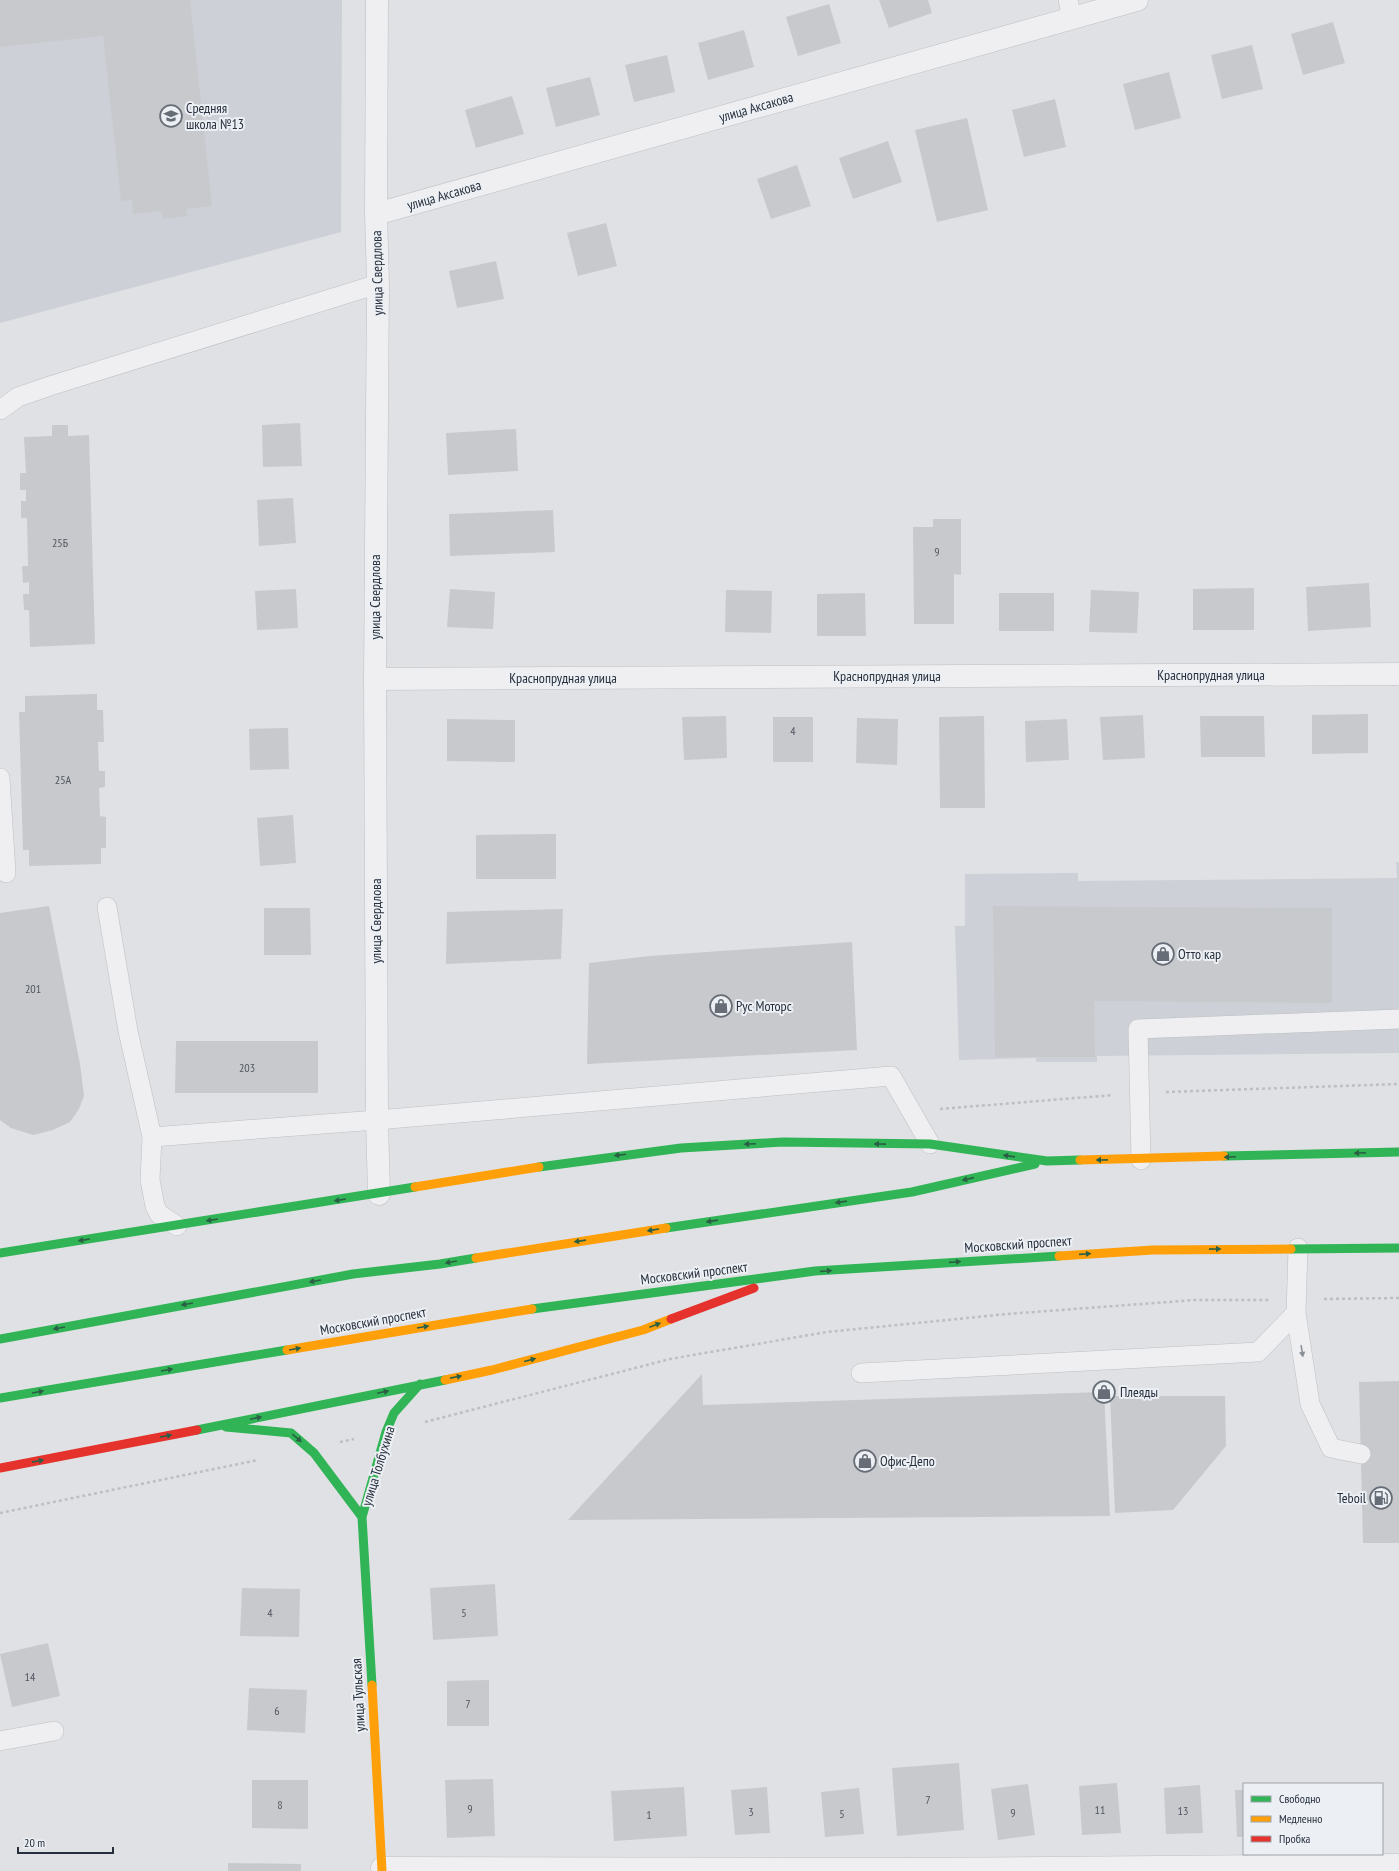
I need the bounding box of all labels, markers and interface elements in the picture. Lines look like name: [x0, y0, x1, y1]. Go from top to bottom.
street label: улица Аксакова: [717, 88, 795, 126]
place label: Средняя школа №13: [186, 99, 244, 133]
school or university icon: Средняя школа №13: [158, 103, 184, 129]
street label: улица Аксакова: [405, 176, 483, 214]
street label: улица Свердлова: [367, 230, 387, 316]
house number: 25Б: [52, 535, 68, 550]
house number: 9: [934, 544, 940, 559]
street label: улица Свердлова: [366, 555, 384, 640]
street label: Краснопрудная улица: [1157, 666, 1265, 684]
street label: Краснопрудная улица: [833, 667, 941, 685]
street label: Краснопрудная улица: [509, 669, 617, 687]
house number: 4: [790, 723, 796, 738]
house number: 25А: [55, 772, 72, 787]
street label: улица Свердлова: [367, 879, 385, 964]
shop icon: Отто кар: [1150, 941, 1176, 967]
place label: Отто кар: [1178, 945, 1221, 963]
house number: 201: [25, 981, 41, 996]
shop icon: Рус Моторс: [708, 993, 734, 1019]
place label: Рус Моторс: [736, 997, 792, 1015]
house number: 203: [239, 1060, 255, 1075]
one-way arrow: [743, 1141, 756, 1147]
one-way arrow: [873, 1141, 886, 1147]
one-way arrow: [1353, 1150, 1366, 1156]
one-way arrow: [614, 1152, 626, 1159]
one-way arrow: [1003, 1153, 1015, 1159]
one-way arrow: [1223, 1154, 1236, 1160]
one-way arrow: [1095, 1157, 1108, 1163]
one-way arrow: [962, 1176, 974, 1182]
one-way arrow: [334, 1197, 346, 1203]
one-way arrow: [834, 1199, 847, 1205]
one-way arrow: [206, 1217, 218, 1223]
one-way arrow: [706, 1218, 718, 1224]
one-way arrow: [647, 1227, 660, 1233]
street label: Московский проспект: [964, 1231, 1073, 1257]
one-way arrow: [77, 1237, 90, 1243]
one-way arrow: [574, 1238, 586, 1244]
one-way arrow: [1209, 1246, 1222, 1252]
one-way arrow: [1079, 1250, 1091, 1257]
street label: Московский проспект: [640, 1257, 749, 1288]
one-way arrow: [445, 1259, 458, 1265]
one-way arrow: [949, 1259, 962, 1266]
one-way arrow: [820, 1267, 832, 1274]
one-way arrow: [309, 1278, 321, 1284]
one-way arrow: [181, 1301, 193, 1307]
street label: Московский проспект: [319, 1303, 428, 1339]
one-way arrow: [649, 1322, 661, 1328]
one-way arrow: [417, 1324, 429, 1330]
one-way arrow: [53, 1325, 65, 1331]
one-way arrow: [1299, 1345, 1305, 1358]
one-way arrow: [289, 1346, 301, 1352]
one-way arrow: [524, 1357, 536, 1363]
one-way arrow: [161, 1367, 173, 1373]
one-way arrow: [450, 1374, 462, 1380]
shop icon: Плеяды: [1091, 1379, 1117, 1405]
place label: Плеяды: [1120, 1383, 1158, 1401]
one-way arrow: [377, 1388, 389, 1394]
one-way arrow: [32, 1389, 45, 1395]
one-way arrow: [250, 1415, 262, 1421]
street label: улица Толбухина: [357, 1424, 399, 1508]
one-way arrow: [160, 1433, 172, 1439]
one-way arrow: [291, 1433, 302, 1442]
shop icon: Офис-Депо: [852, 1448, 878, 1474]
place label: Офис-Депо: [880, 1452, 935, 1470]
one-way arrow: [32, 1457, 44, 1463]
fuel station icon: Teboil: [1368, 1485, 1394, 1511]
place label: Teboil: [1337, 1489, 1367, 1507]
house number: 4: [267, 1605, 273, 1620]
house number: 5: [461, 1605, 467, 1620]
street label: улица Тульская: [347, 1658, 369, 1732]
house number: 14: [25, 1669, 36, 1684]
house number: 7: [465, 1696, 471, 1711]
house number: 6: [274, 1703, 280, 1718]
legend: [1243, 1783, 1383, 1855]
text: Свободно: [1279, 1791, 1321, 1806]
house number: 7: [925, 1792, 931, 1807]
house number: 8: [277, 1797, 283, 1812]
house number: 9: [467, 1801, 473, 1816]
house number: 11: [1095, 1802, 1105, 1817]
house number: 13: [1178, 1803, 1188, 1818]
house number: 3: [748, 1804, 754, 1819]
house number: 9: [1010, 1805, 1016, 1820]
house number: 5: [839, 1806, 845, 1821]
house number: 1: [646, 1807, 652, 1822]
text: Медленно: [1279, 1811, 1322, 1826]
scale bar: [18, 1829, 113, 1855]
text: Пробка: [1279, 1831, 1311, 1846]
text: 20 m: [24, 1835, 45, 1850]

